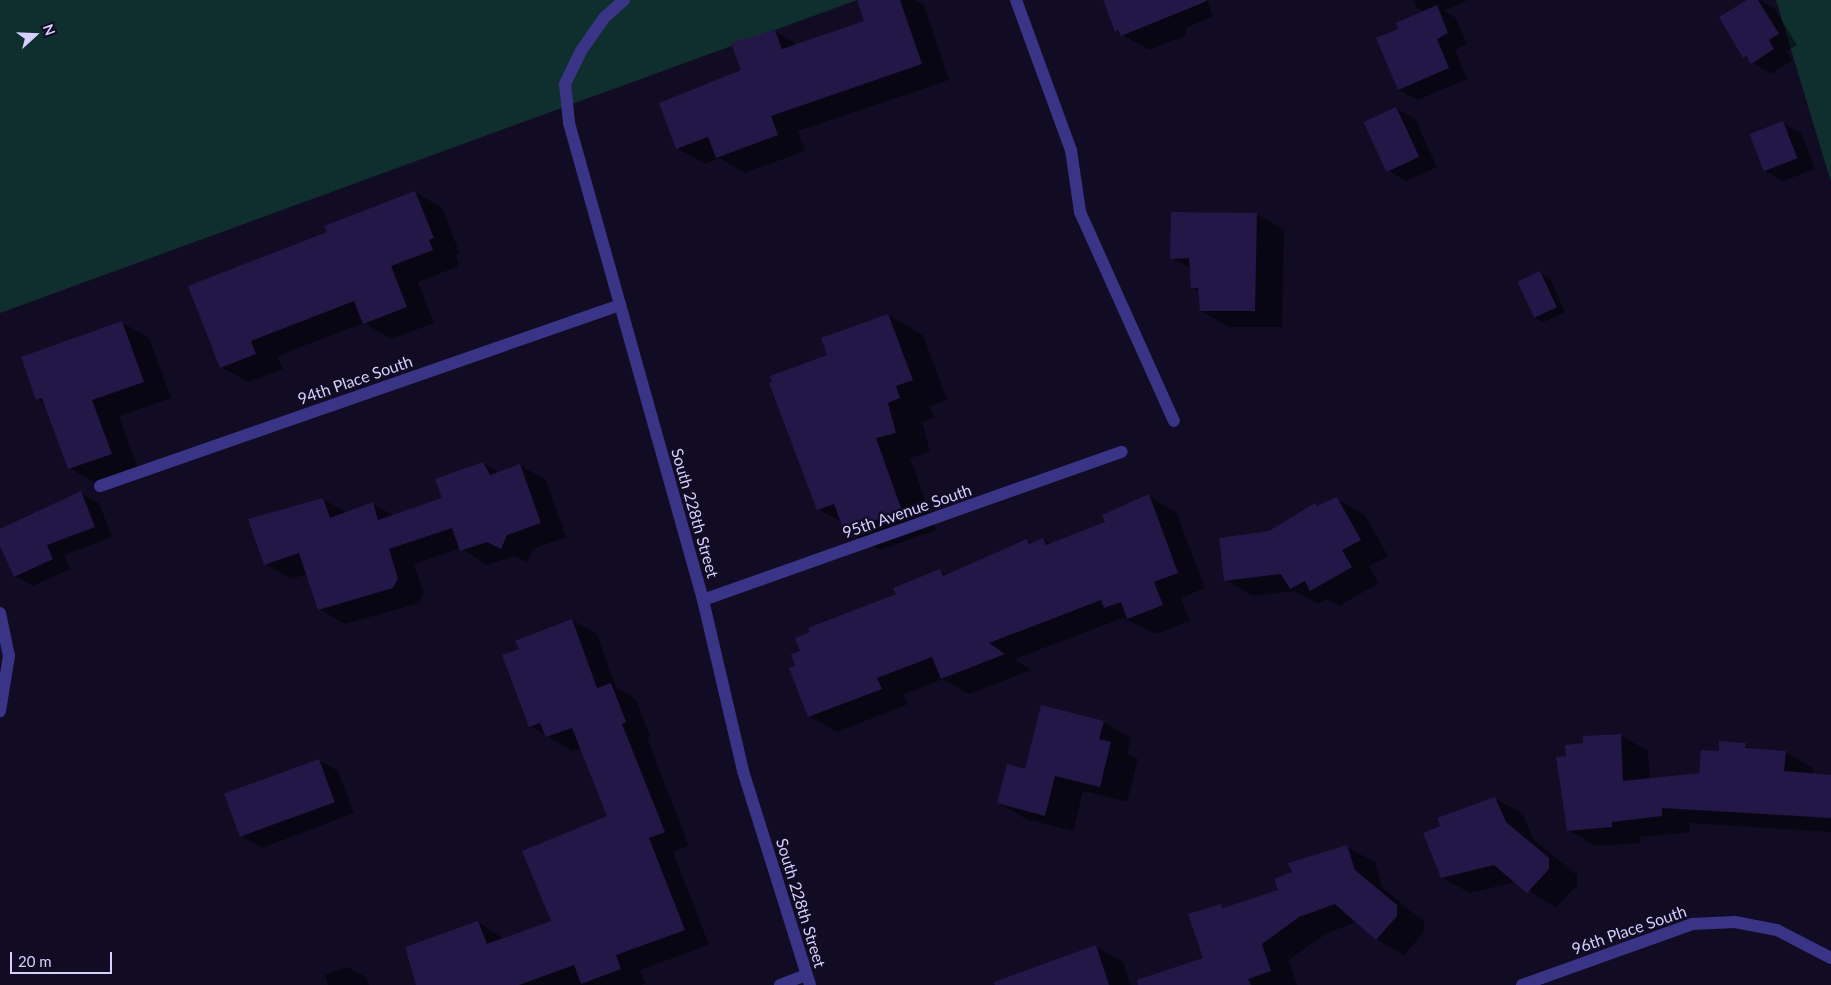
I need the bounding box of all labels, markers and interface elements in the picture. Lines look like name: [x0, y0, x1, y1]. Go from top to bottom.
north arrow: [10, 10, 60, 60]
text: N: [40, 22, 59, 38]
street label: 94th Place South: [295, 351, 415, 409]
street label: South 228th Street: [667, 446, 723, 580]
street label: 95th Avenue South: [840, 480, 974, 542]
street label: South 228th Street: [772, 836, 830, 970]
street label: 96th Place South: [1569, 901, 1689, 959]
scale bar: [12, 942, 115, 974]
text: 20 m: [18, 952, 52, 970]

